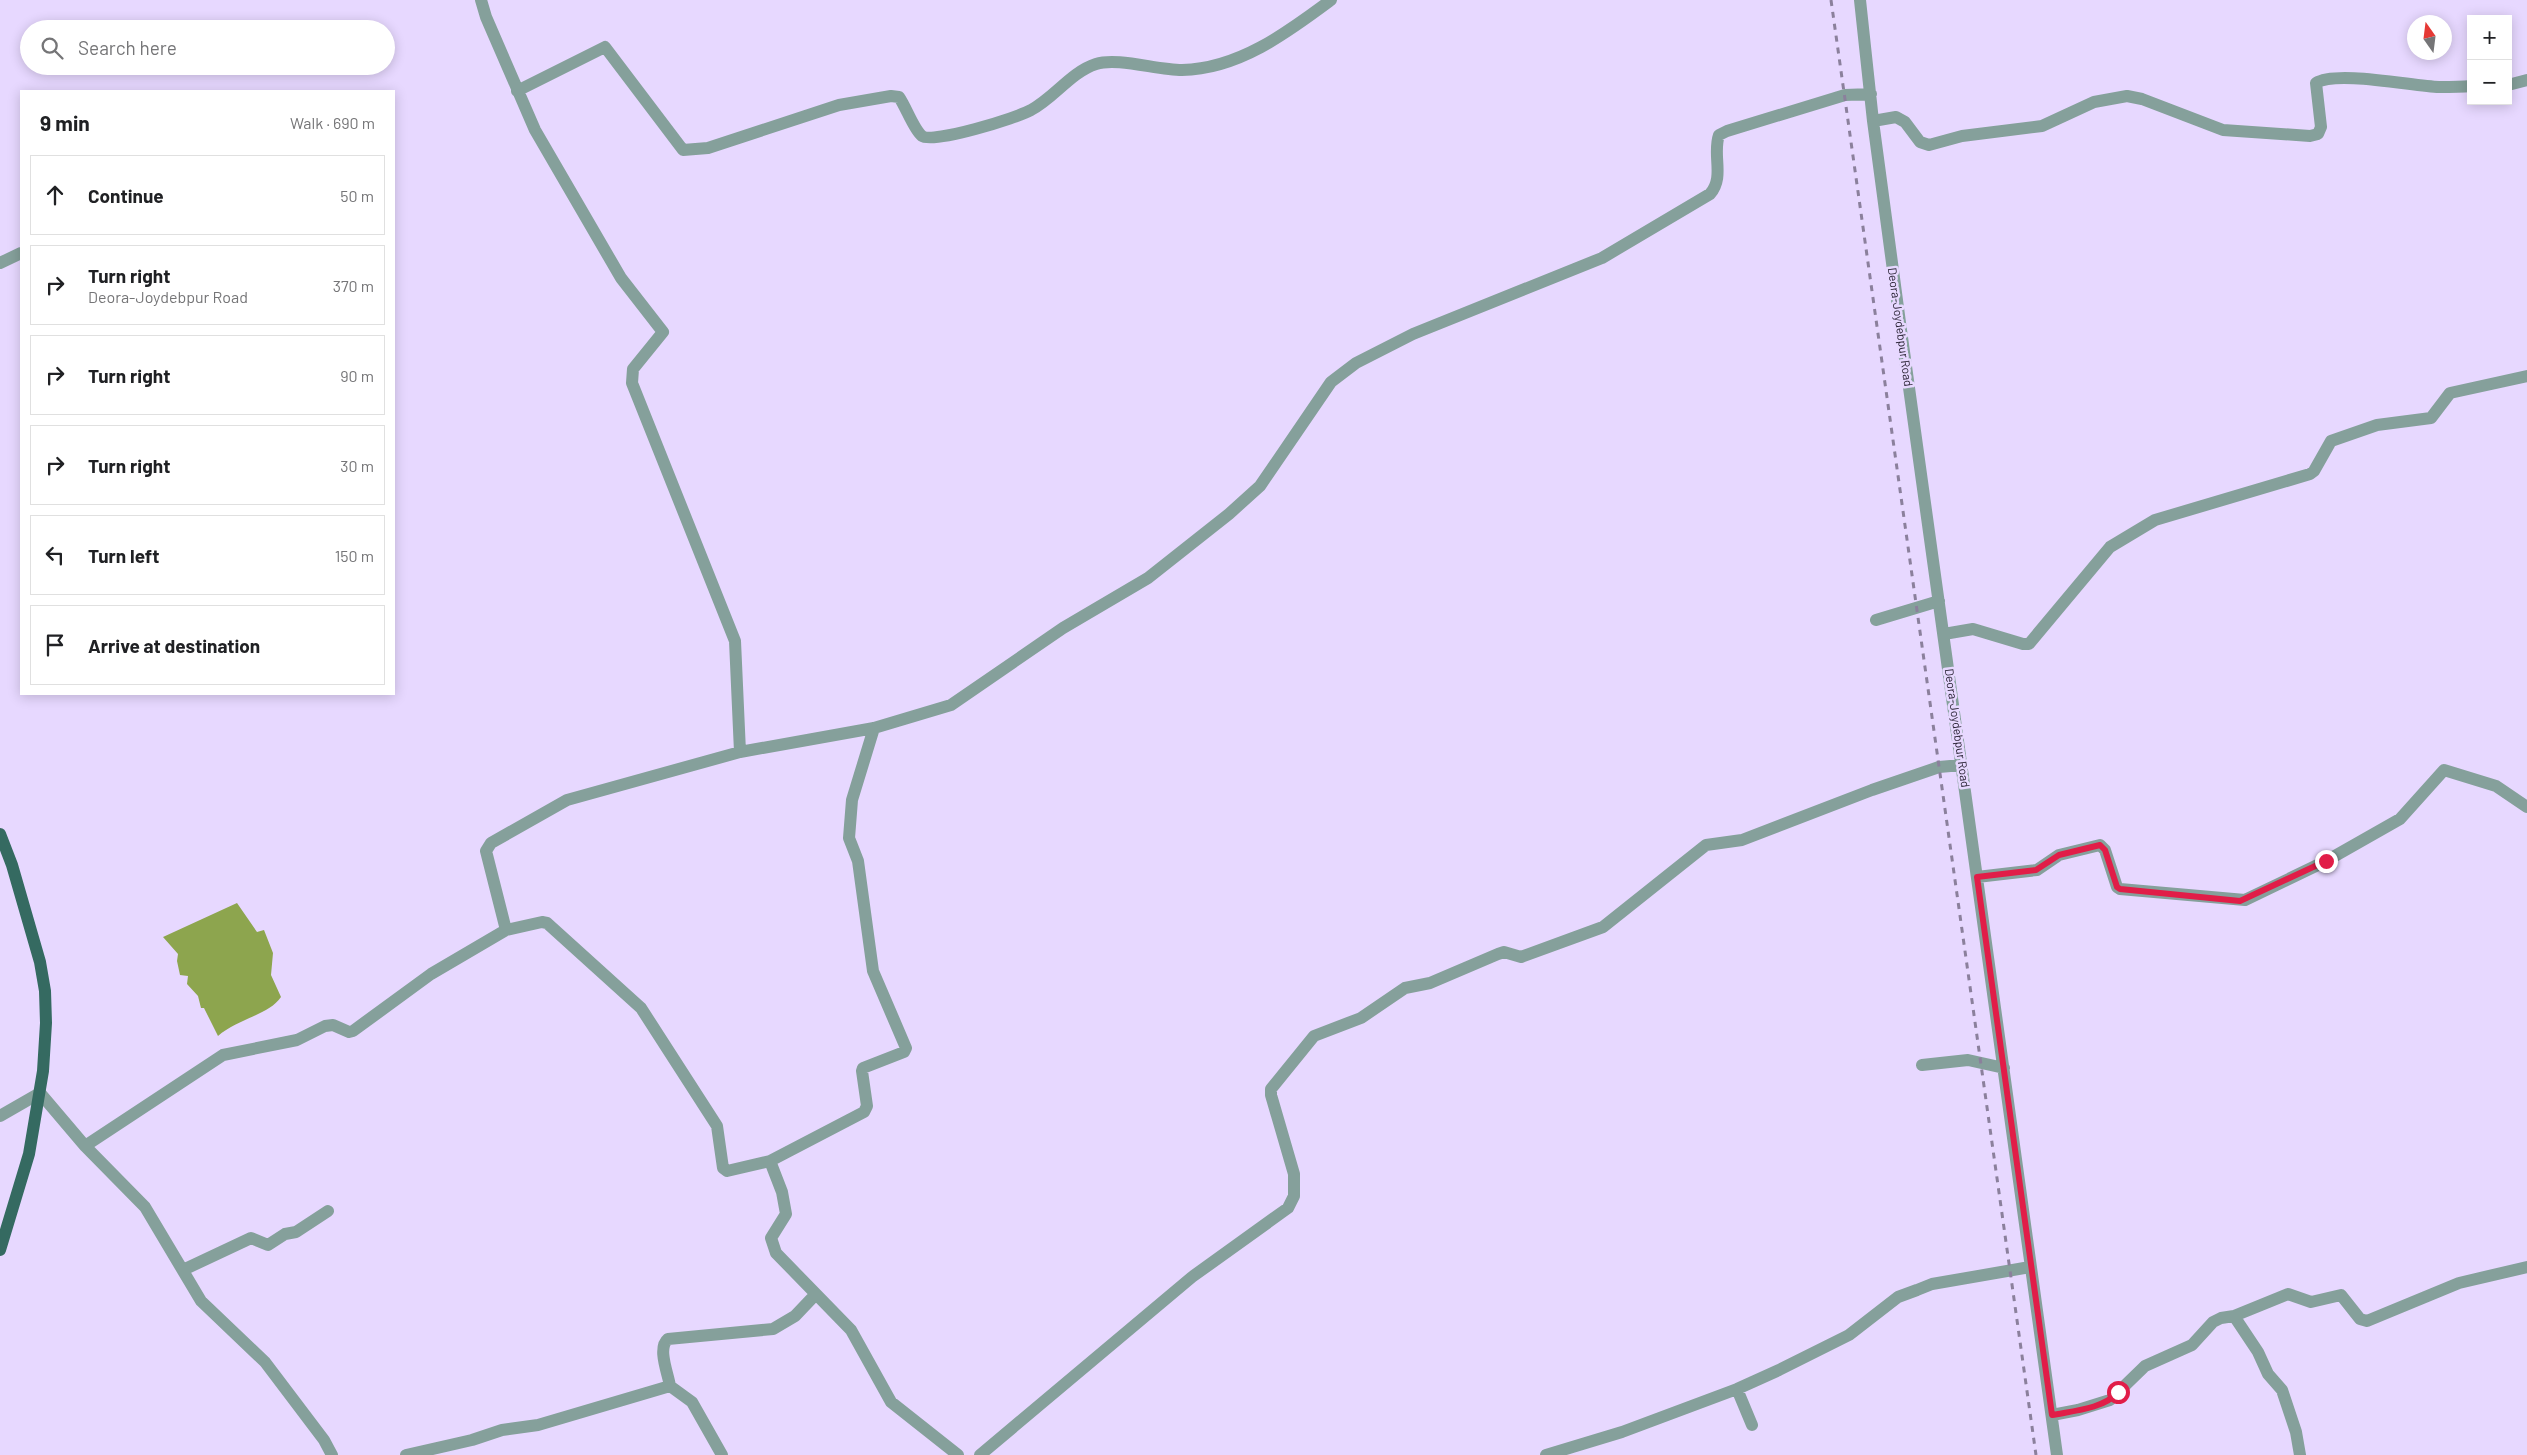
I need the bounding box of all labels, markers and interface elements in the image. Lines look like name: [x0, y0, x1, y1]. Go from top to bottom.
north arrow: [2407, 15, 2452, 60]
map controls: [2467, 15, 2512, 105]
button: +: [2467, 15, 2512, 60]
search box: [20, 20, 395, 75]
icon: search: [38, 34, 66, 62]
text: Search here: [78, 36, 177, 59]
button: −: [2467, 60, 2512, 105]
text: 9 min: [40, 110, 90, 135]
text: Walk · 690 m: [290, 113, 375, 132]
icon: ahead: [41, 181, 69, 209]
text: Continue: [88, 184, 164, 207]
text: 50 m: [340, 186, 374, 205]
text: Turn right: [88, 264, 170, 287]
street label: Deora-Joydebpur Road: [1886, 266, 1916, 387]
icon: right: [41, 271, 69, 299]
text: 370 m: [333, 276, 374, 295]
text: Deora-Joydebpur Road: [88, 287, 248, 306]
icon: right: [41, 361, 69, 389]
text: Turn right: [88, 364, 170, 387]
text: 90 m: [340, 366, 374, 385]
icon: right: [41, 451, 69, 479]
text: Turn right: [88, 454, 170, 477]
text: 30 m: [340, 456, 374, 475]
icon: left: [41, 541, 69, 569]
text: Turn left: [88, 544, 159, 567]
text: 150 m: [335, 546, 374, 565]
icon: arrive: [41, 631, 69, 659]
text: Arrive at destination: [88, 634, 260, 657]
street label: Deora-Joydebpur Road: [1943, 667, 1973, 788]
route end: [2315, 850, 2338, 873]
route start: [2107, 1381, 2130, 1404]

